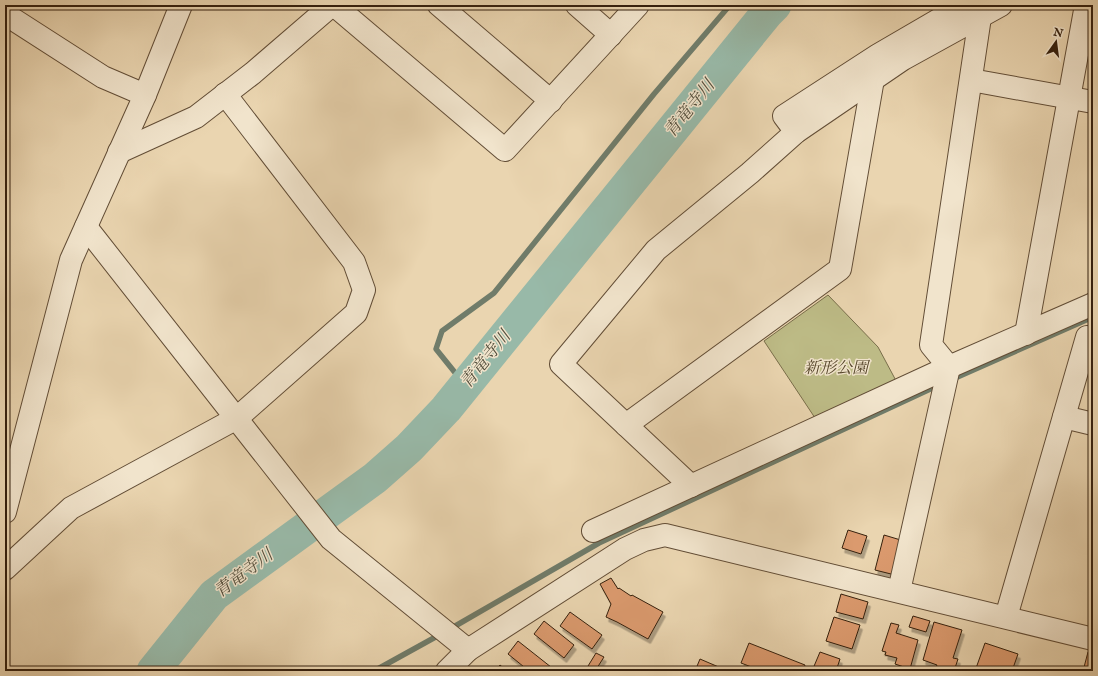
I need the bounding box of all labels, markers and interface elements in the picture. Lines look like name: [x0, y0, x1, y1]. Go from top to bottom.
north arrow: [1036, 22, 1076, 62]
text: N: [1051, 25, 1065, 41]
water label: 青竜寺川: [660, 74, 721, 142]
water label: 青竜寺川: [456, 325, 517, 393]
park label: 新形公園: [804, 359, 871, 379]
water label: 青竜寺川: [211, 544, 279, 603]

